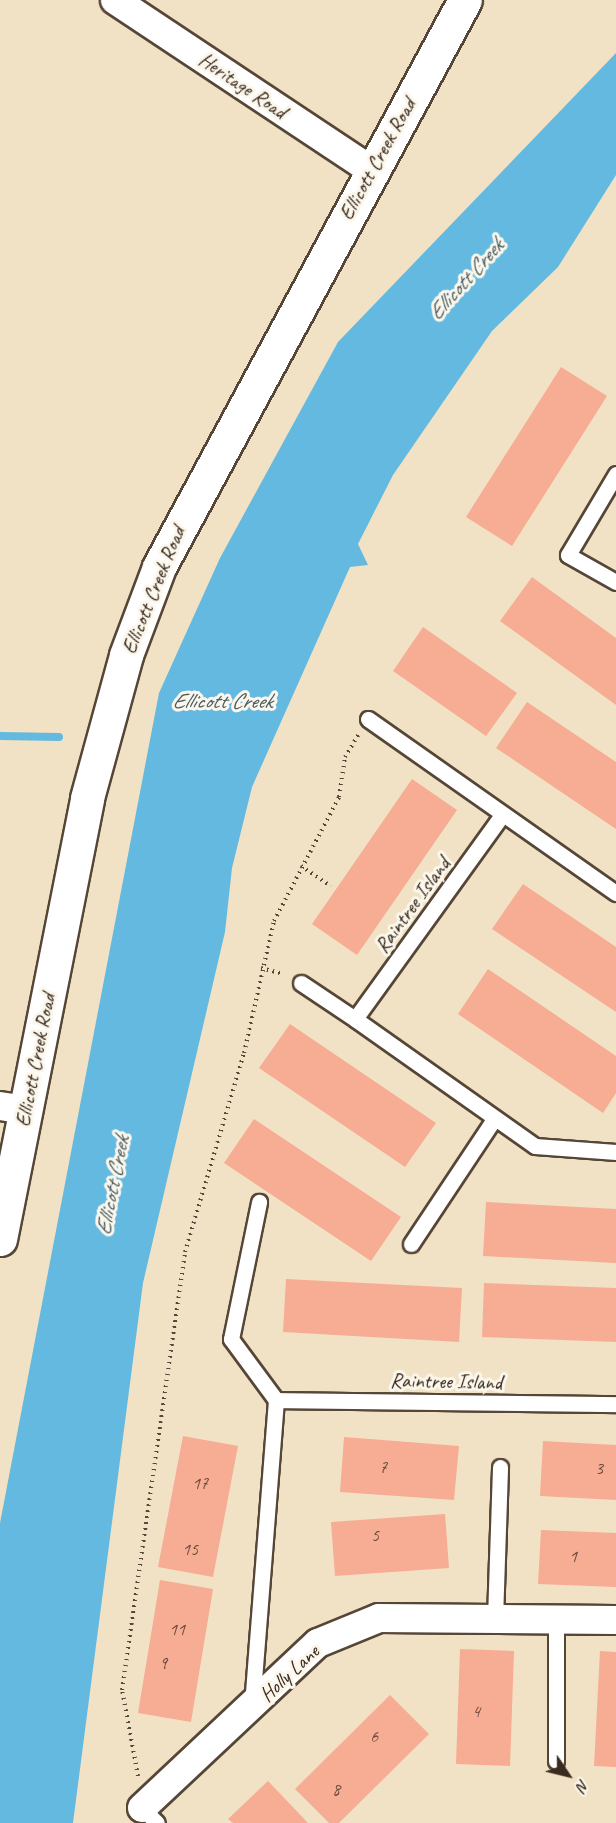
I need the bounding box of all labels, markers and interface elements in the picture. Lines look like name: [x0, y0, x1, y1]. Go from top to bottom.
street label: Heritage Road: [194, 47, 292, 123]
street label: Ellicott Creek Road: [333, 94, 421, 224]
water label: Ellicott Creek: [423, 234, 509, 326]
street label: Ellicott Creek Road: [116, 523, 190, 657]
water label: Ellicott Creek: [172, 689, 272, 715]
street label: Raintree Island: [369, 852, 455, 958]
street label: Ellicott Creek Road: [10, 991, 60, 1129]
water label: Ellicott Creek: [91, 1135, 135, 1237]
street label: Raintree Island: [389, 1367, 503, 1395]
house number: 7: [379, 1456, 387, 1478]
house number: 3: [595, 1457, 603, 1479]
house number: 17: [192, 1472, 208, 1494]
house number: 5: [371, 1524, 379, 1546]
house number: 15: [182, 1538, 198, 1560]
house number: 1: [569, 1545, 577, 1567]
house number: 11: [169, 1618, 185, 1640]
street label: Holly Lane: [254, 1639, 324, 1707]
house number: 9: [159, 1652, 167, 1674]
house number: 4: [472, 1700, 480, 1722]
house number: 6: [370, 1725, 378, 1747]
north arrow: [538, 1745, 598, 1805]
text: N: [572, 1776, 594, 1795]
house number: 8: [332, 1778, 340, 1800]

